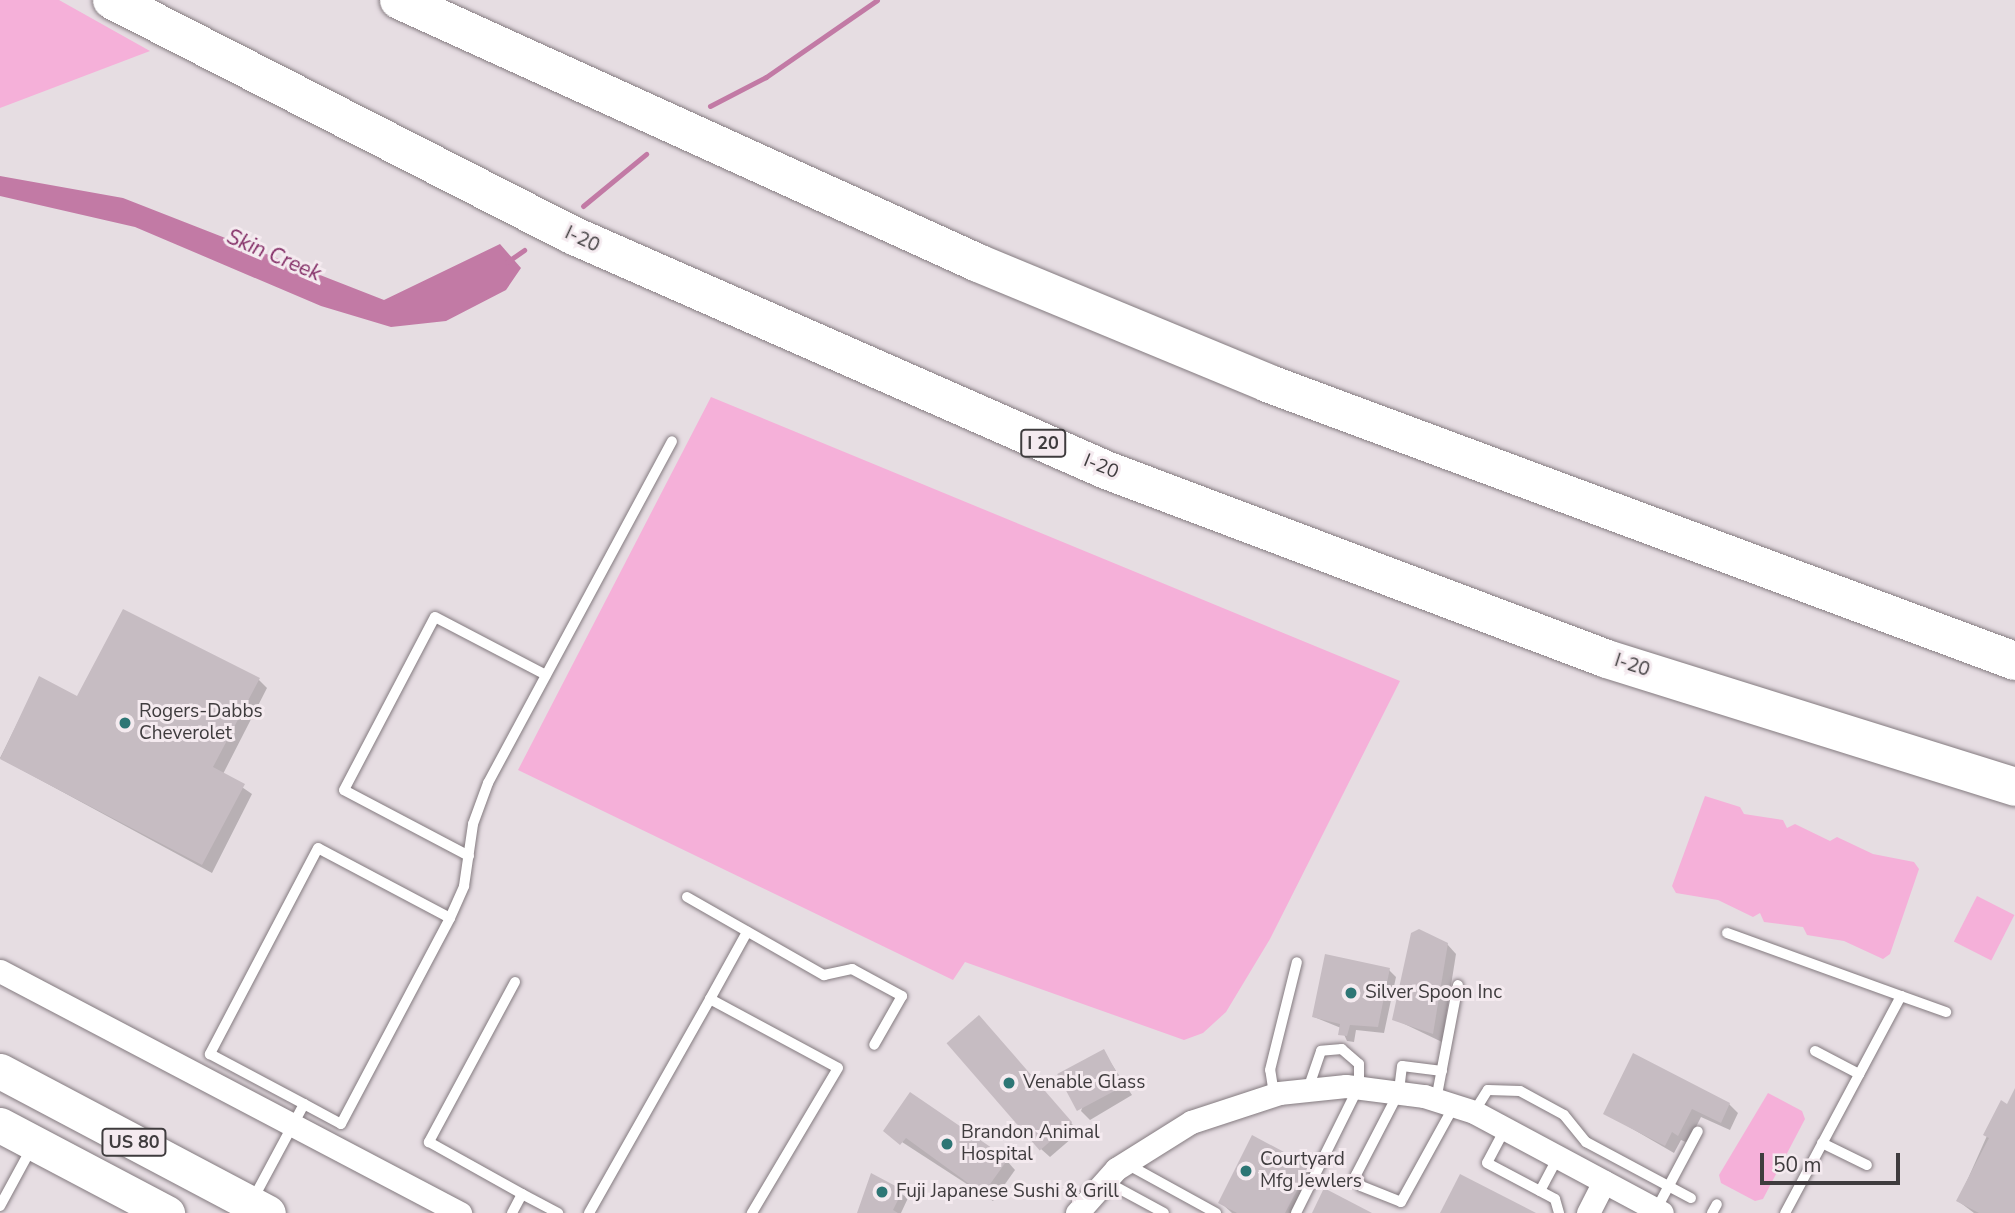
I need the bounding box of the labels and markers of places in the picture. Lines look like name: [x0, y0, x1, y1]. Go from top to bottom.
place label: Rogers-Dabbs Cheverolet: [139, 701, 263, 745]
marker: Rogers-Dabbs Cheverolet: [117, 715, 133, 731]
place label: Silver Spoon Inc: [1365, 982, 1502, 1004]
marker: Silver Spoon Inc: [1343, 985, 1359, 1001]
place label: Venable Glass: [1023, 1072, 1145, 1094]
marker: Venable Glass: [1001, 1075, 1017, 1091]
place label: Brandon Animal Hospital: [961, 1122, 1100, 1166]
marker: Brandon Animal Hospital: [939, 1136, 955, 1152]
place label: Courtyard Mfg Jewlers: [1260, 1149, 1362, 1193]
marker: Courtyard Mfg Jewlers: [1238, 1163, 1254, 1179]
place label: Fuji Japanese Sushi & Grill: [896, 1181, 1119, 1203]
marker: Fuji Japanese Sushi & Grill: [874, 1184, 890, 1200]

